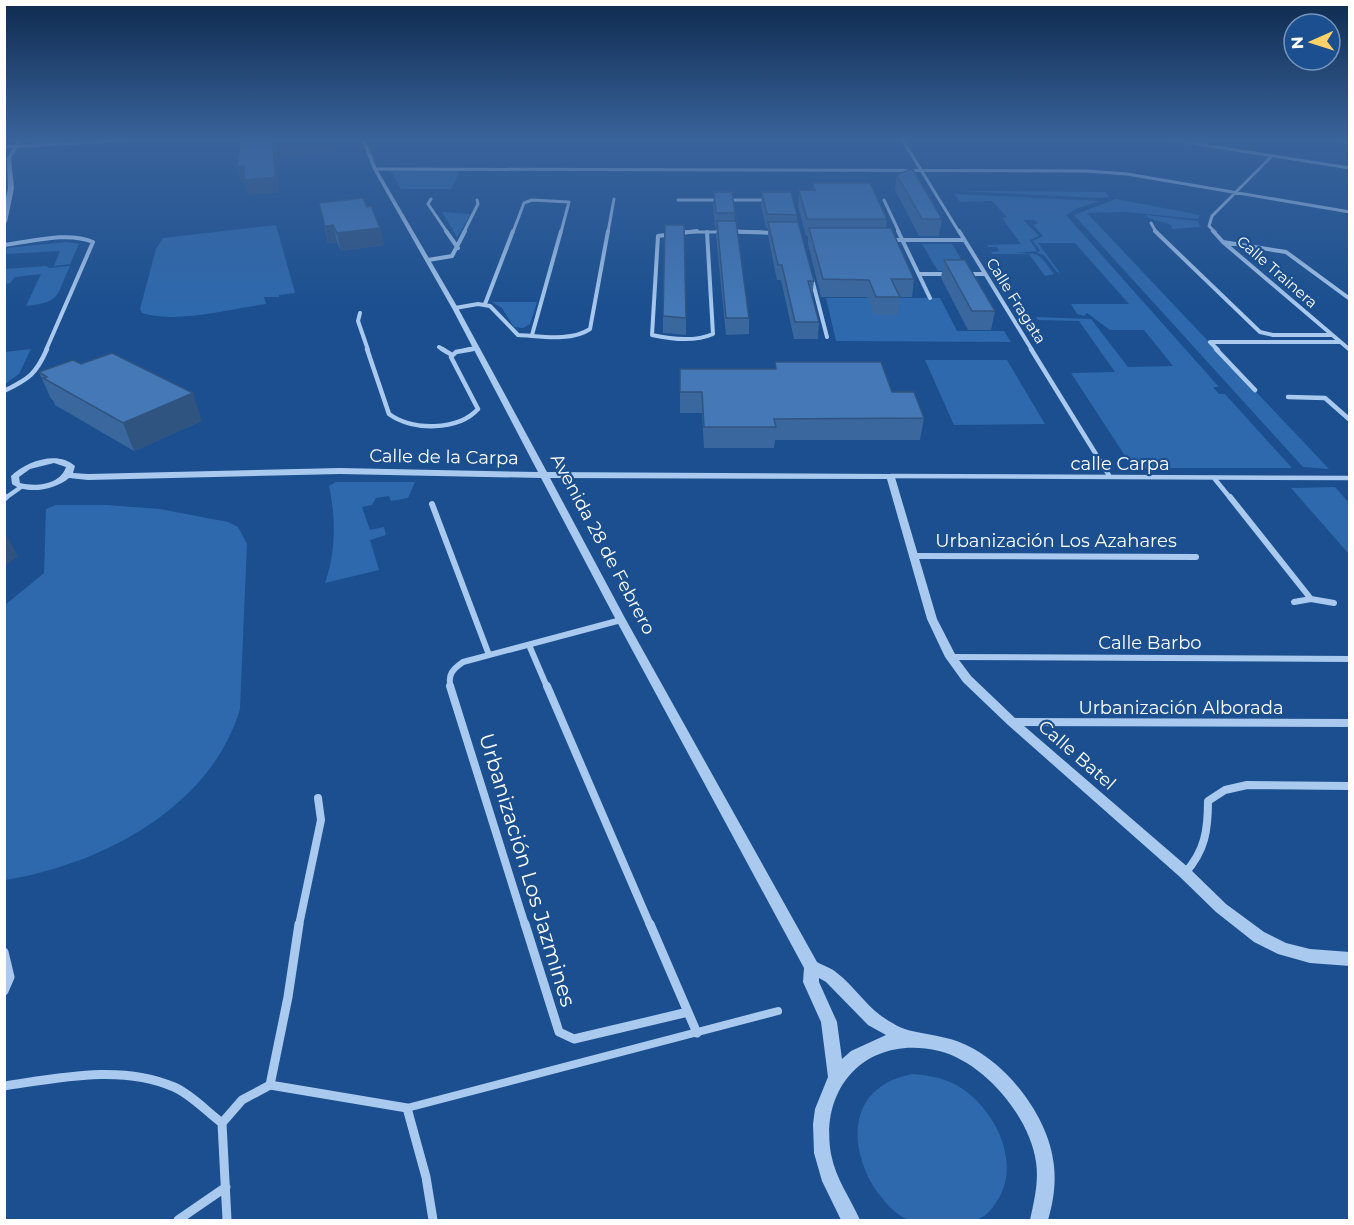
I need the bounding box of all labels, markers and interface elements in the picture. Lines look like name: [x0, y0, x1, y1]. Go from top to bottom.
north arrow: [1282, 12, 1342, 72]
text: N: [1288, 36, 1307, 50]
street label: Calle Trainera: [1233, 231, 1322, 312]
street label: Calle Fragata: [982, 254, 1050, 347]
street label: Calle de la Carpa: [369, 445, 519, 469]
street label: Avenida 28 de Febrero: [546, 450, 660, 638]
street label: calle Carpa: [1070, 453, 1170, 475]
street label: Urbanización Los Azahares: [935, 530, 1177, 552]
street label: Calle Barbo: [1098, 632, 1202, 654]
street label: Urbanización Alborada: [1078, 697, 1284, 719]
street label: Calle Batel: [1034, 715, 1120, 795]
street label: Urbanización Los Jazmines: [474, 730, 581, 1010]

